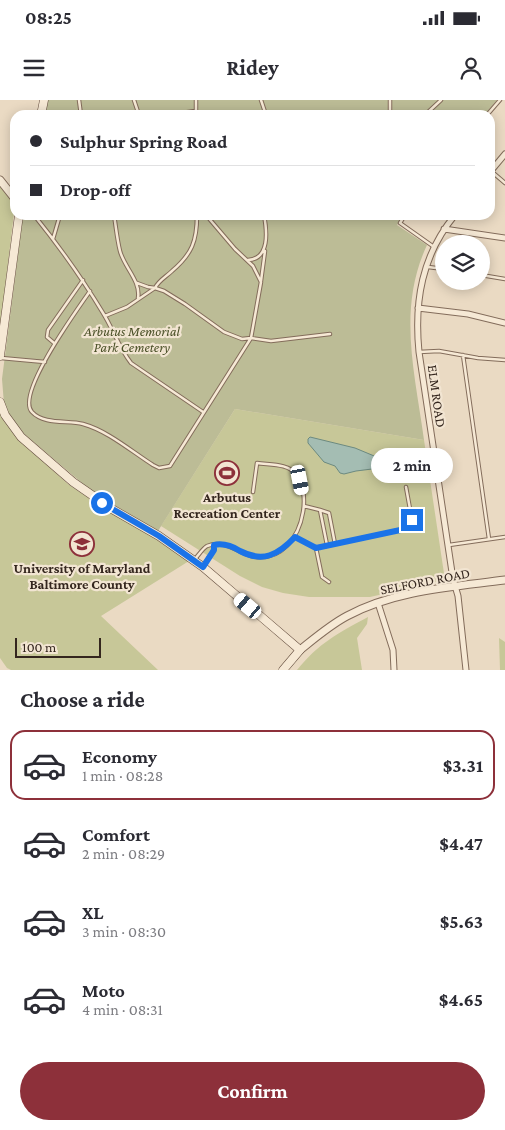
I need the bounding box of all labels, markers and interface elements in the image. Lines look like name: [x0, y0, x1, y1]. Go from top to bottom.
text: 08:25: [25, 7, 72, 28]
icon: menu: [20, 54, 48, 82]
icon: person: [457, 54, 485, 82]
text: Ridey: [226, 55, 279, 80]
text: Sulphur Spring Road: [60, 131, 227, 152]
text: Drop-off: [60, 179, 131, 200]
map controls: [435, 235, 490, 290]
button: layers: [435, 235, 490, 290]
park label: Arbutus Memorial Park Cemetery: [83, 323, 180, 355]
street label: ELM ROAD: [425, 364, 449, 428]
callout: 2 min: [371, 448, 453, 482]
text: 2 min: [393, 457, 431, 474]
sports icon: Arbutus Recreation Center: [214, 460, 240, 486]
car: [289, 464, 310, 496]
place label: Arbutus Recreation Center: [174, 489, 281, 521]
route start: [91, 492, 113, 514]
route end: [401, 509, 423, 531]
school or university icon: University of Maryland Baltimore County: [69, 531, 95, 557]
place label: University of Maryland Baltimore County: [14, 560, 151, 592]
street label: SELFORD ROAD: [379, 564, 471, 598]
car: [231, 591, 264, 621]
scale bar: [15, 635, 101, 658]
text: 100 m: [22, 639, 56, 655]
text: Choose a ride: [20, 687, 145, 712]
icon: car: [22, 743, 67, 788]
text: Economy: [82, 746, 157, 767]
text: $3.31: [443, 755, 483, 776]
text: 1 min · 08:28: [82, 767, 163, 784]
icon: car: [22, 821, 67, 866]
text: Comfort: [82, 824, 150, 845]
text: $4.47: [439, 833, 483, 854]
text: 2 min · 08:29: [82, 845, 165, 862]
icon: car: [22, 899, 67, 944]
text: XL: [82, 902, 104, 923]
text: $5.63: [440, 911, 483, 932]
text: 3 min · 08:30: [82, 923, 166, 940]
icon: car: [22, 977, 67, 1022]
text: Moto: [82, 980, 125, 1001]
text: $4.65: [439, 989, 483, 1010]
text: 4 min · 08:31: [82, 1001, 163, 1018]
button: Confirm: [20, 1062, 485, 1120]

